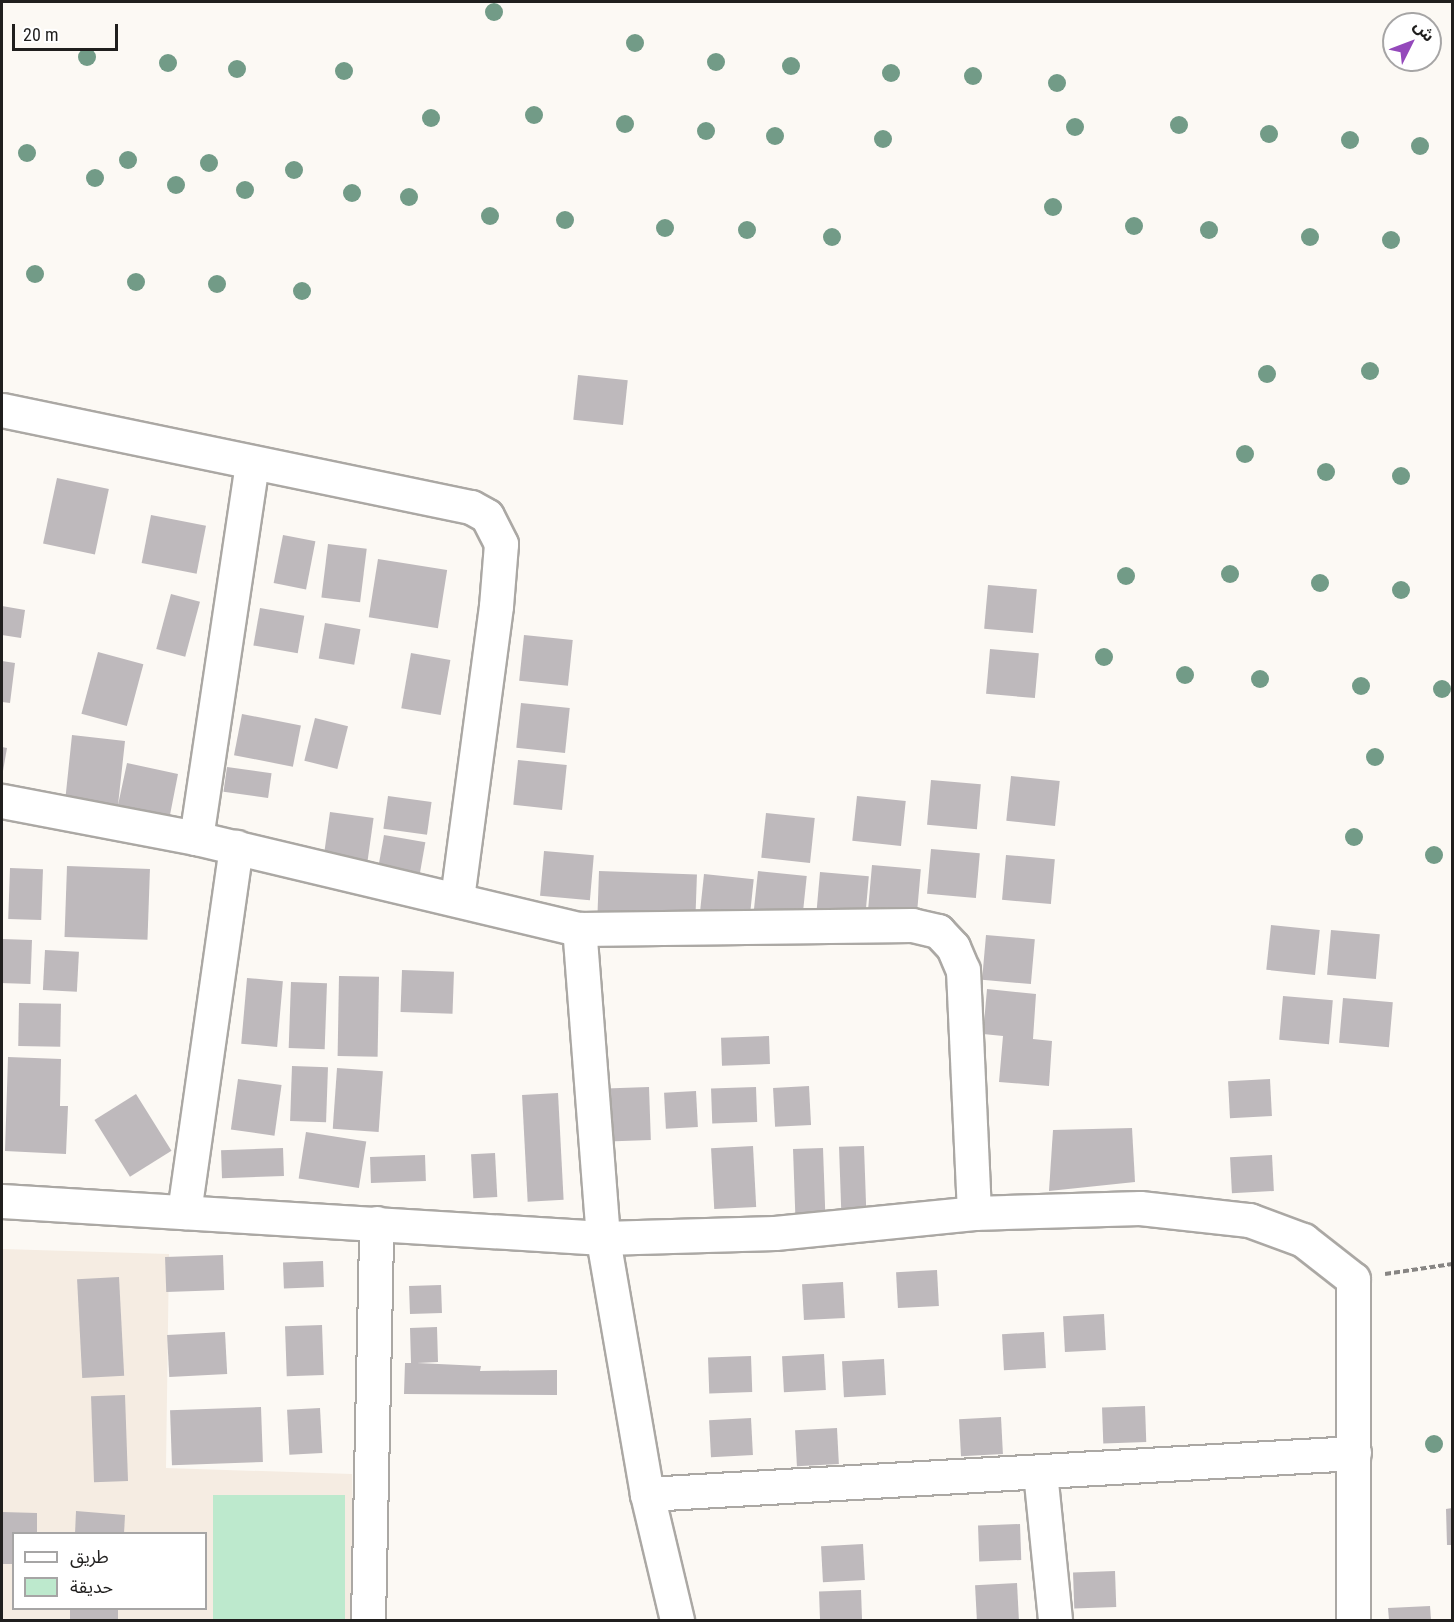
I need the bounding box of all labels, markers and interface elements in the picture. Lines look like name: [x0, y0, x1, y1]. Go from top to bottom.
scale bar: [15, 12, 122, 50]
north arrow: [1382, 12, 1442, 72]
text: ش: [1410, 16, 1439, 45]
text: 20 m: [23, 24, 58, 45]
legend: [12, 1532, 207, 1610]
text: طريق: [70, 1546, 109, 1567]
text: حديقة: [70, 1576, 113, 1597]

